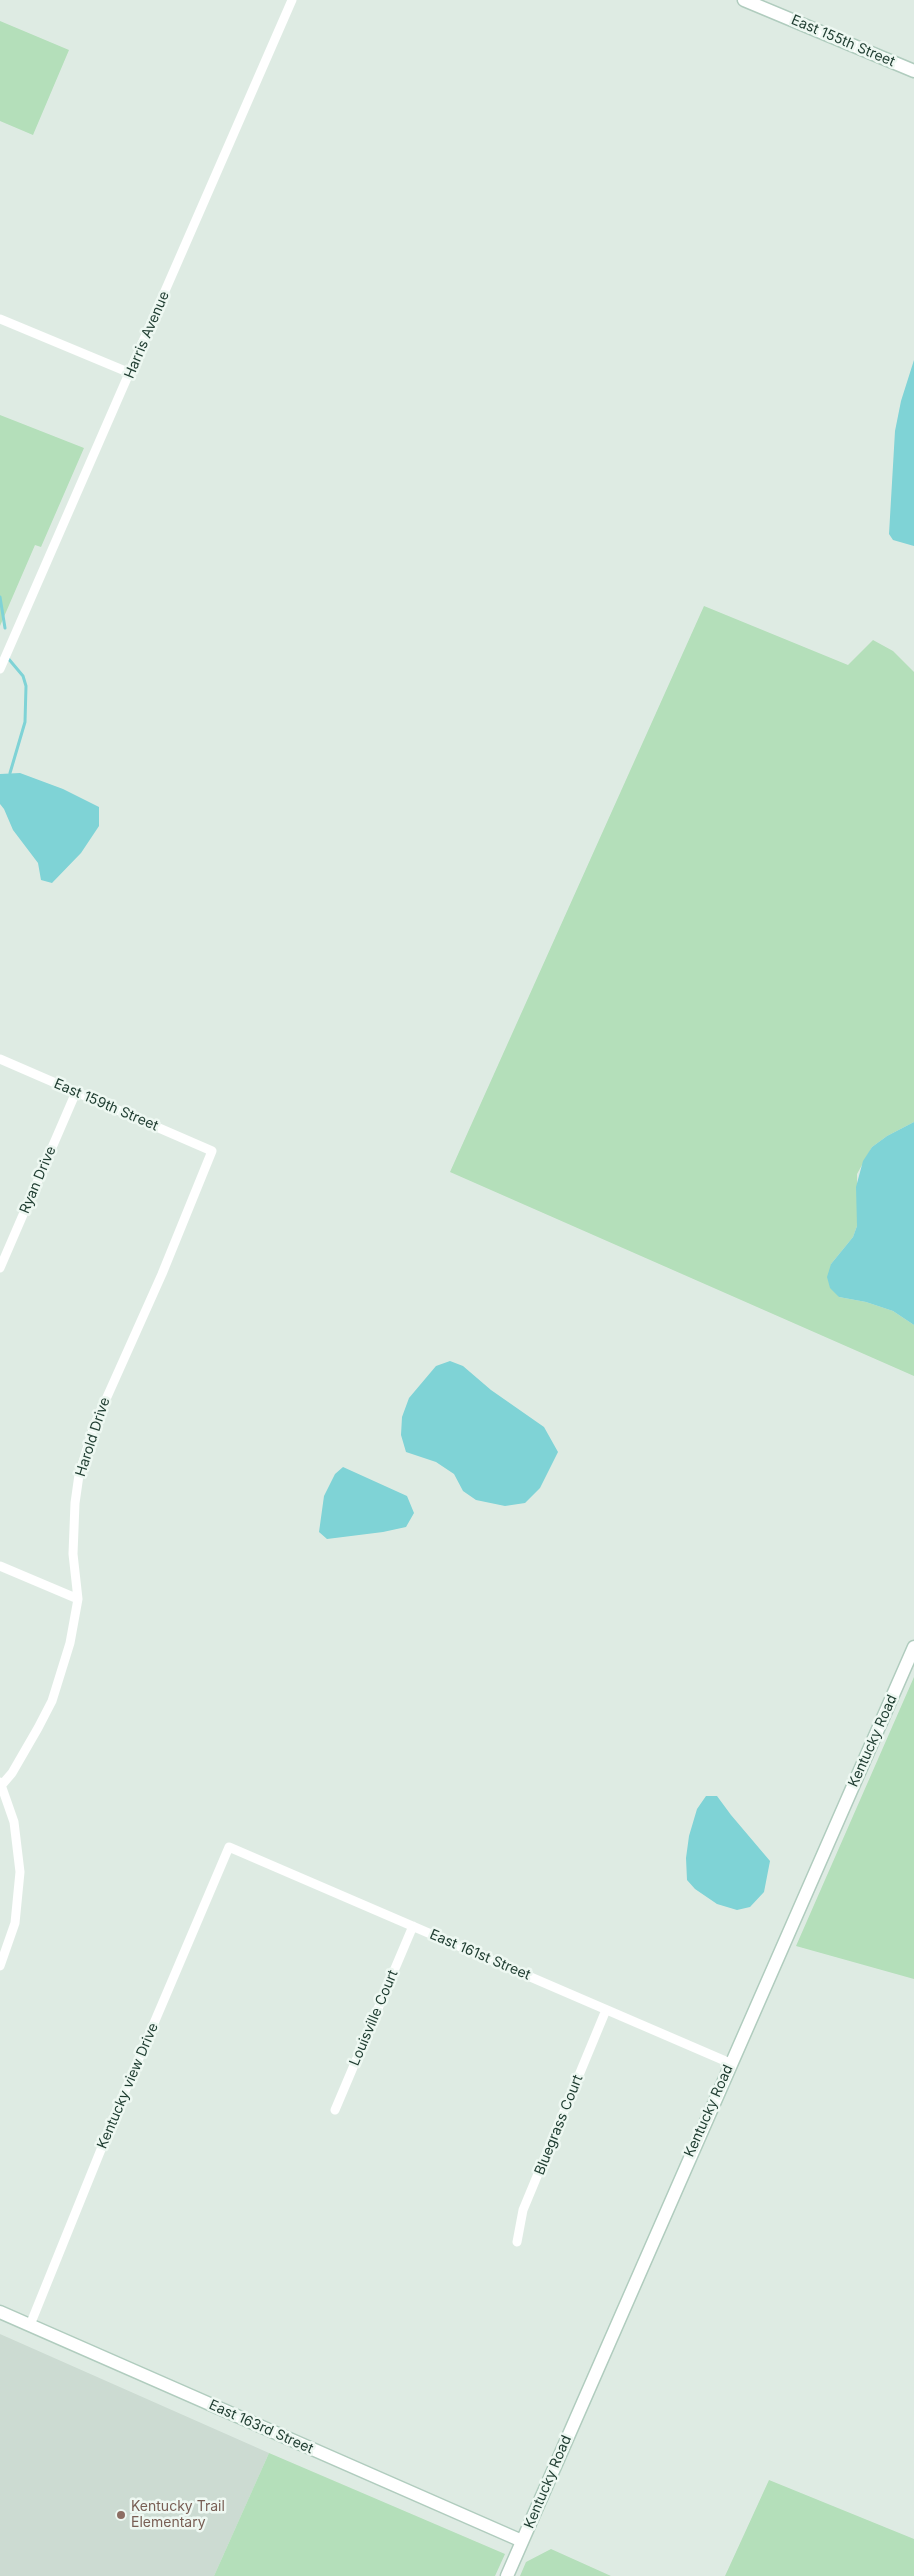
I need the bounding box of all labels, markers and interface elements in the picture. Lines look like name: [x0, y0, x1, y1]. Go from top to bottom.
street label: East 155th Street: [789, 12, 897, 70]
street label: Harris Avenue: [121, 289, 173, 381]
street label: East 159th Street: [51, 1075, 161, 1135]
street label: Ryan Drive: [16, 1144, 60, 1216]
street label: Harold Drive: [72, 1395, 114, 1479]
street label: Kentucky Road: [845, 1692, 901, 1790]
street label: East 161st Street: [427, 1926, 533, 1984]
street label: Louisville Court: [346, 1968, 402, 2068]
street label: Kentucky view Drive: [94, 2021, 162, 2151]
street label: Kentucky Road: [681, 2062, 737, 2160]
street label: Bluegrass Court: [531, 2073, 587, 2177]
street label: East 163rd Street: [206, 2396, 316, 2458]
street label: Kentucky Road: [521, 2433, 575, 2531]
place label: Kentucky Trail Elementary: [131, 2499, 225, 2532]
marker: Kentucky Trail Elementary: [115, 2509, 127, 2521]

